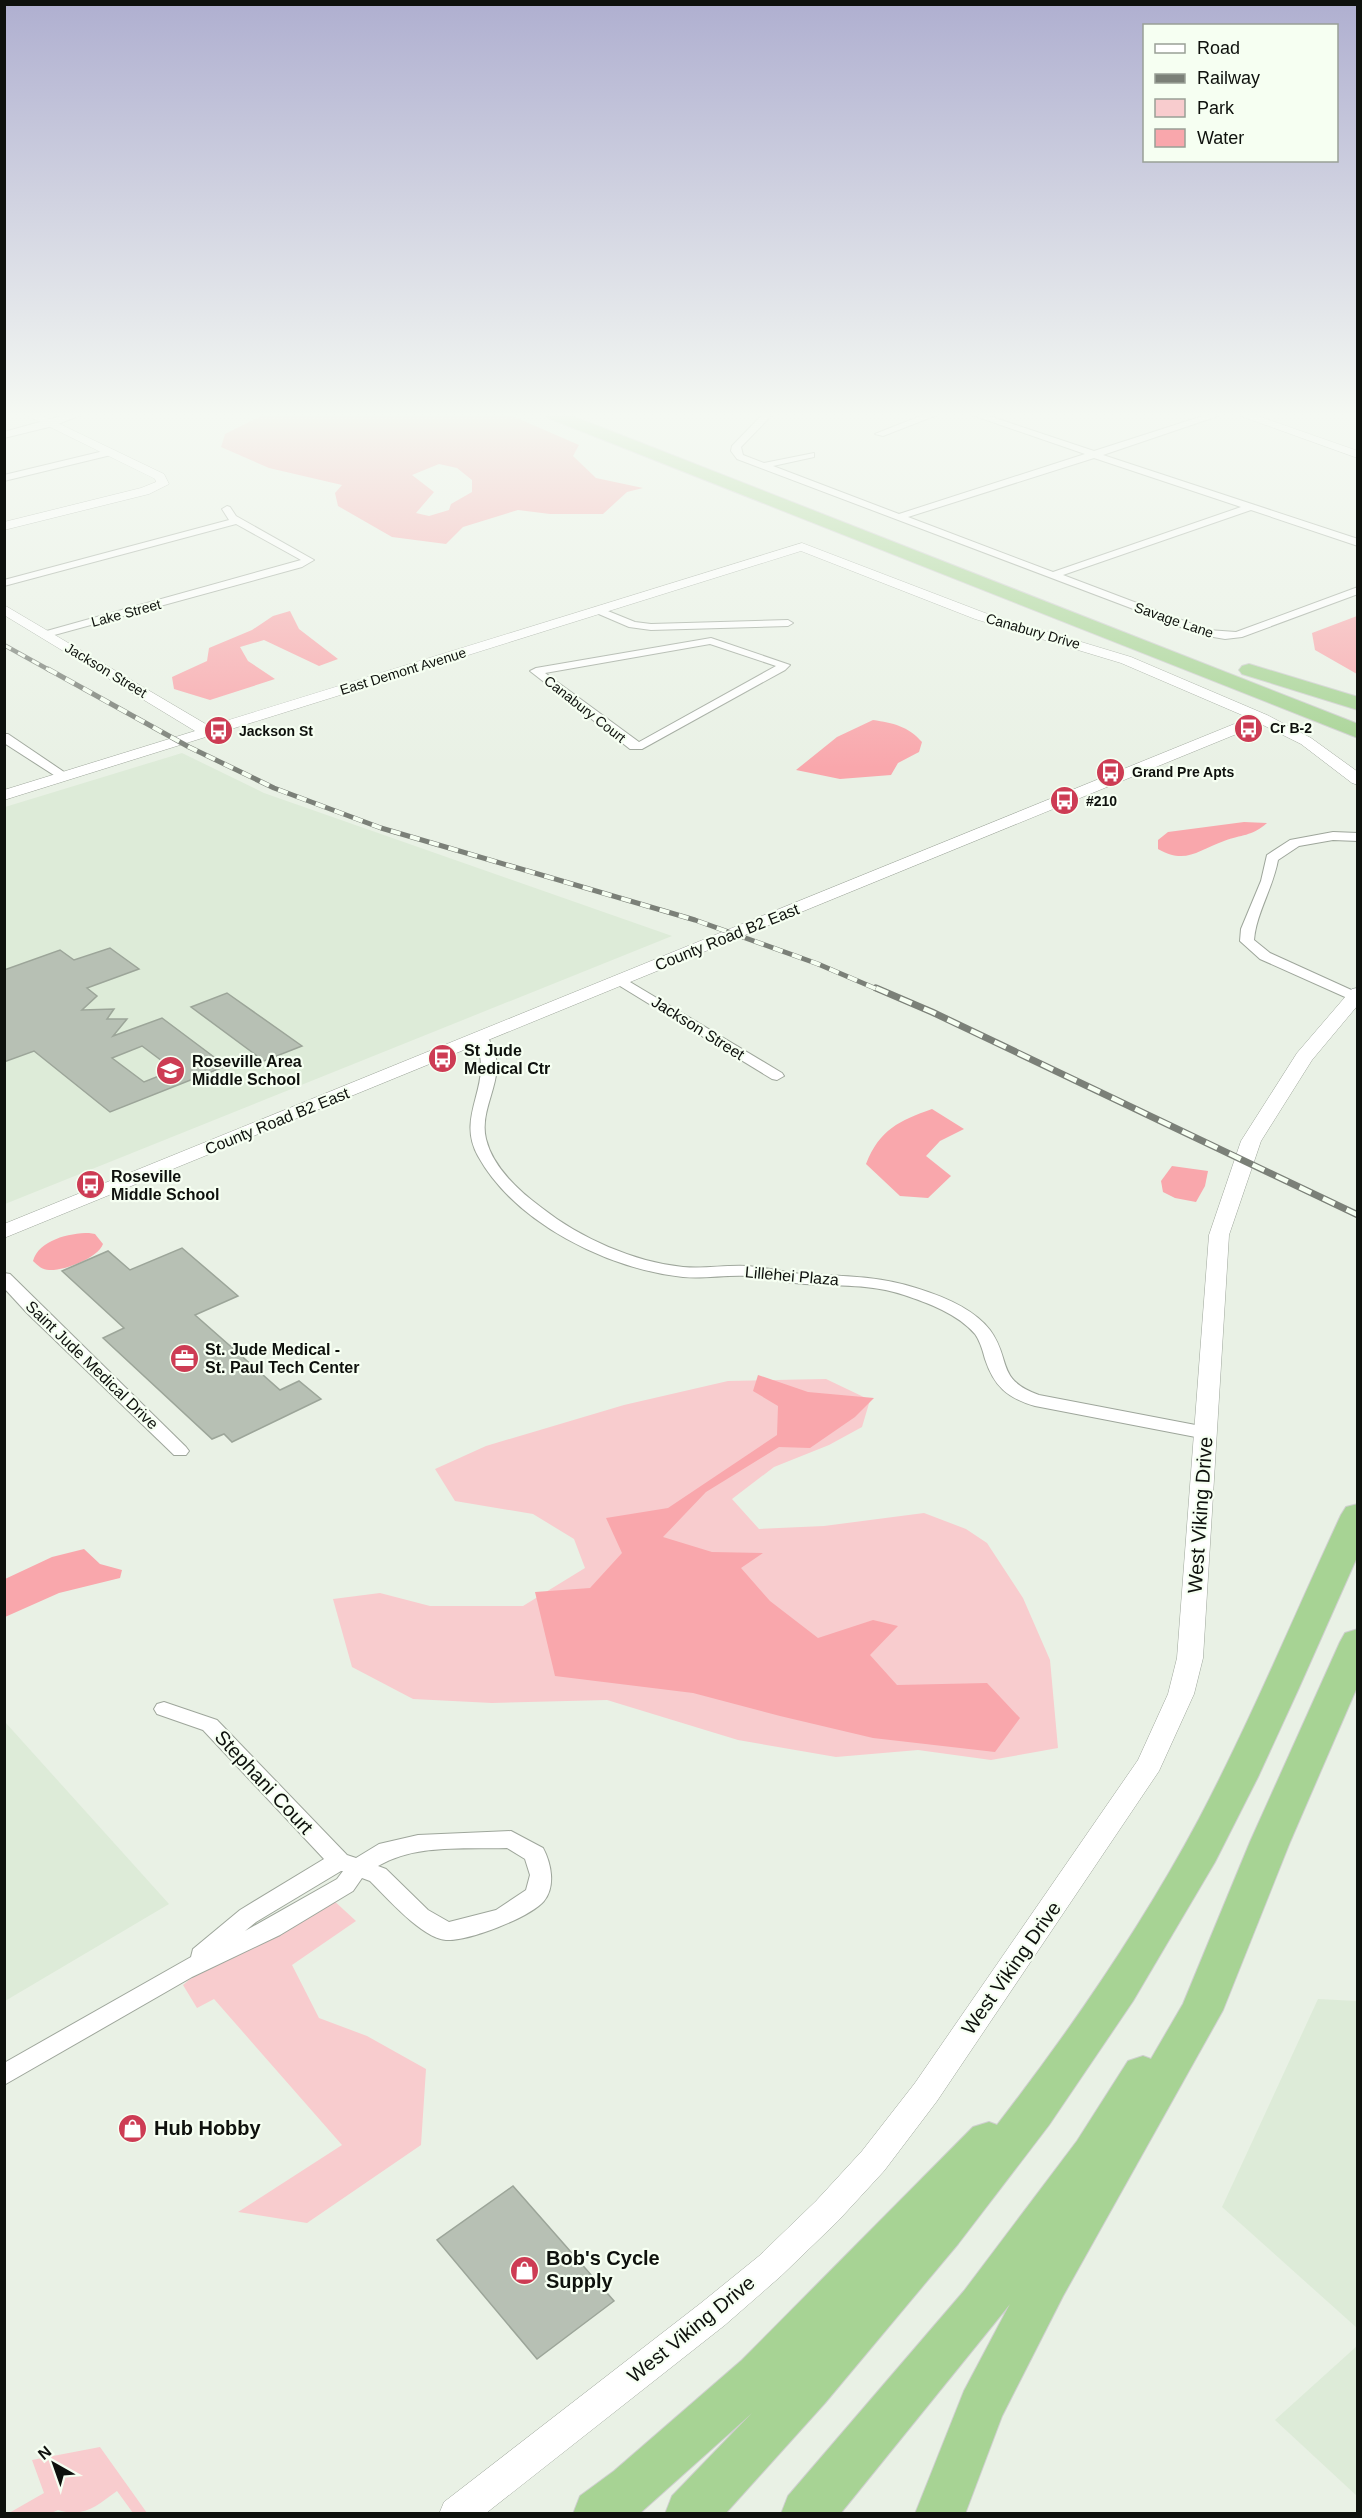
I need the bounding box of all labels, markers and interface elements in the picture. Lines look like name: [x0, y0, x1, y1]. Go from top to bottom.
legend: [1143, 24, 1338, 162]
text: Road: [1197, 38, 1240, 58]
text: Railway: [1197, 68, 1260, 88]
text: Park: [1197, 98, 1235, 118]
text: Water: [1197, 128, 1244, 148]
street label: Lake Street: [89, 596, 163, 630]
street label: Savage Lane: [1132, 599, 1216, 641]
street label: Canabury Drive: [984, 610, 1082, 652]
street label: Jackson Street: [62, 639, 150, 701]
street label: East Demont Avenue: [338, 644, 468, 698]
street label: Canabury Court: [541, 672, 629, 746]
bus stop icon: Cr B-2: [1233, 712, 1265, 744]
bus stop icon: Jackson St: [202, 715, 234, 747]
place label: Cr B-2: [1270, 720, 1312, 736]
place label: Jackson St: [239, 723, 313, 739]
bus stop icon: Grand Pre Apts: [1095, 756, 1127, 788]
place label: Grand Pre Apts: [1132, 764, 1234, 780]
bus stop icon: #210: [1049, 785, 1081, 817]
place label: #210: [1086, 793, 1117, 809]
street label: County Road B2 East: [652, 900, 802, 974]
street label: Jackson Street: [649, 993, 748, 1064]
place label: St Jude Medical Ctr: [464, 1042, 550, 1077]
bus stop icon: St Jude Medical Ctr: [427, 1043, 459, 1075]
place label: Roseville Area Middle School: [192, 1053, 302, 1088]
school or university icon: Roseville Area Middle School: [155, 1054, 187, 1086]
street label: County Road B2 East: [202, 1084, 352, 1158]
place label: Roseville Middle School: [111, 1168, 219, 1203]
bus stop icon: Roseville Middle School: [74, 1169, 106, 1201]
street label: Lillehei Plaza: [744, 1263, 840, 1289]
street label: Saint Jude Medical Drive: [22, 1297, 162, 1433]
place label: St. Jude Medical - St. Paul Tech Center: [205, 1341, 359, 1376]
office icon: St. Jude Medical - St. Paul Tech Center: [168, 1342, 200, 1374]
street label: West Viking Drive: [1184, 1436, 1216, 1594]
street label: Stephani Court: [210, 1726, 318, 1839]
street label: West Viking Drive: [957, 1897, 1065, 2039]
shop icon: Hub Hobby: [117, 2112, 149, 2144]
place label: Hub Hobby: [154, 2117, 262, 2139]
place label: Bob's Cycle Supply: [546, 2247, 660, 2292]
shop icon: Bob's Cycle Supply: [509, 2254, 541, 2286]
street label: West Viking Drive: [623, 2271, 759, 2387]
north arrow: [24, 2434, 84, 2494]
text: N: [35, 2443, 55, 2463]

